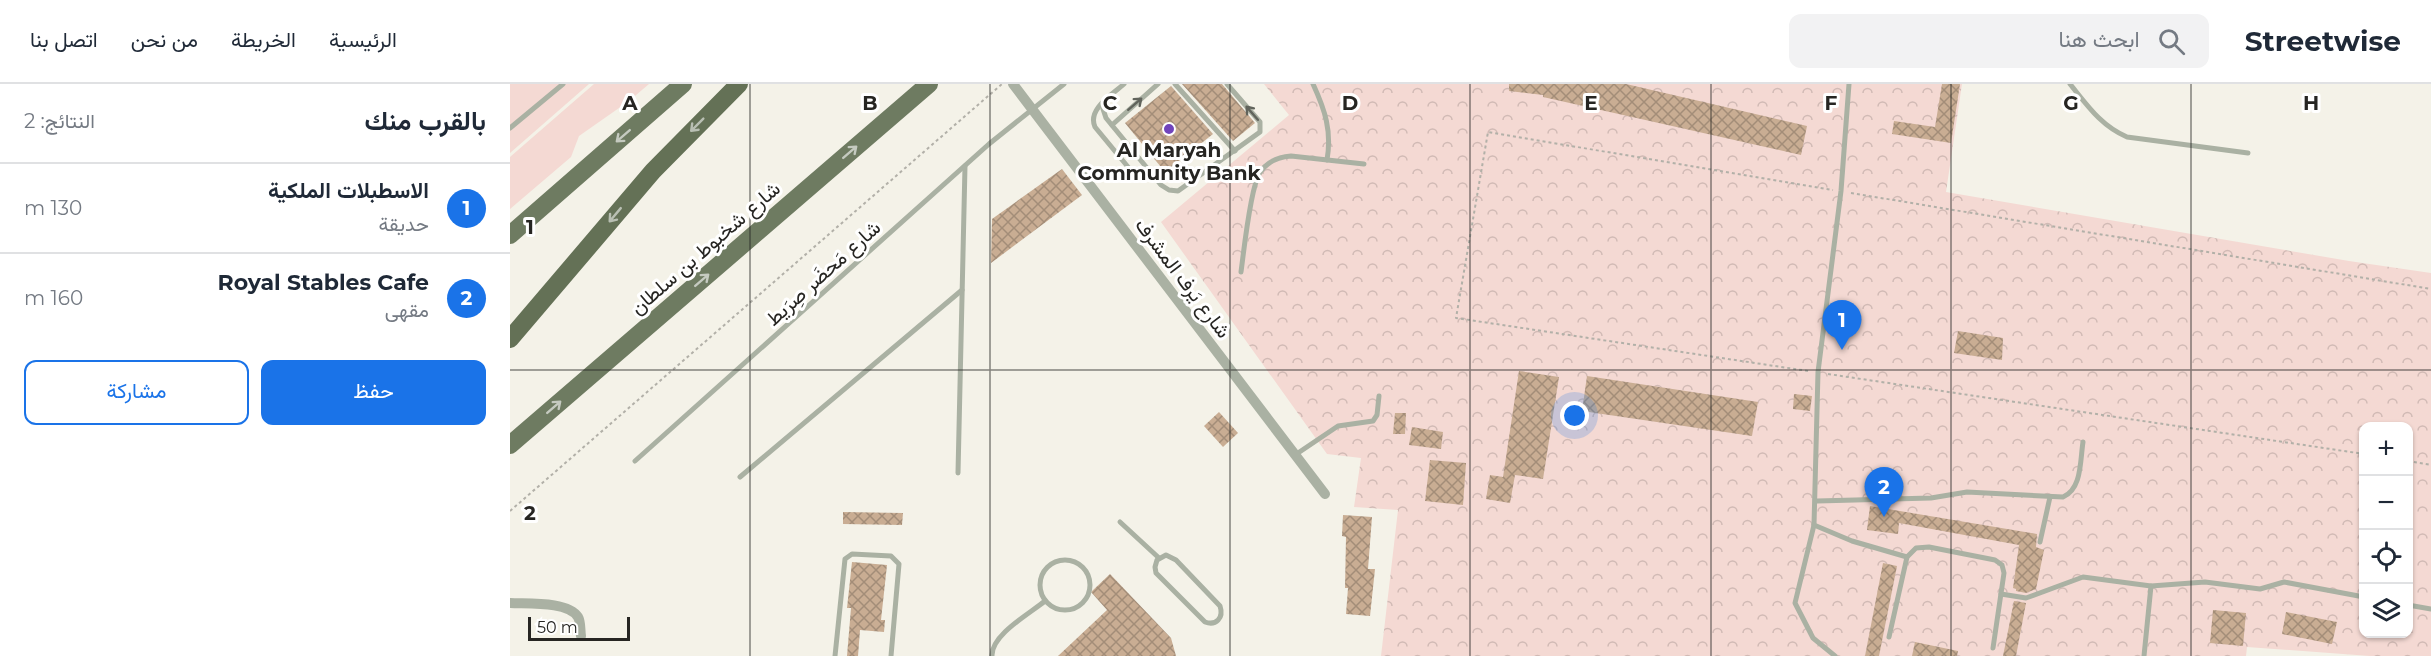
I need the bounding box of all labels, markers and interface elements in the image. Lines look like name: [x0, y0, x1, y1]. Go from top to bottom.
search box: [1789, 14, 2209, 68]
text: Streetwise: [2245, 24, 2401, 58]
icon: search: [2155, 25, 2188, 58]
text: ابحث هنا: [2058, 26, 2140, 53]
text: اتصل بنا: [30, 27, 98, 52]
text: من نحن: [131, 27, 198, 52]
text: الخريطة: [231, 27, 296, 52]
text: الرئيسية: [329, 27, 397, 52]
text: A: [621, 91, 638, 115]
text: B: [862, 91, 878, 115]
text: C: [1103, 91, 1118, 115]
text: D: [1342, 91, 1358, 115]
text: E: [1584, 91, 1598, 115]
text: F: [1825, 91, 1838, 115]
text: G: [2063, 91, 2079, 115]
text: H: [2303, 91, 2319, 115]
one-way arrow: [1127, 98, 1143, 111]
text: بالقرب منك: [364, 105, 486, 137]
one-way arrow: [1246, 105, 1259, 121]
text: النتائج: 2: [24, 109, 95, 133]
one-way arrow: [690, 117, 705, 132]
marker: Al Maryah Community Bank: [1162, 122, 1176, 136]
one-way arrow: [616, 129, 631, 143]
place label: Al Maryah Community Bank: [1077, 138, 1261, 185]
one-way arrow: [842, 145, 857, 159]
street label: شارع شخبوط بن سلطان: [625, 176, 786, 321]
text: الاسطبلات الملكية: [268, 177, 429, 204]
text: 130 m: [24, 196, 82, 220]
text: 1: [463, 196, 470, 220]
one-way arrow: [609, 207, 622, 223]
text: حديقة: [378, 212, 429, 236]
street label: شارع يَرف المشرف: [1129, 213, 1236, 344]
text: 1: [526, 215, 534, 239]
street label: شارع مَحضَر صِرَيط: [761, 215, 887, 332]
text: Royal Stables Cafe: [218, 269, 429, 296]
one-way arrow: [694, 273, 710, 286]
text: 160 m: [24, 286, 83, 310]
text: 2: [461, 286, 472, 310]
text: مقهى: [385, 298, 429, 322]
pin: 1: [1822, 300, 1862, 350]
button: مشاركة: [24, 360, 249, 425]
button: حفظ: [261, 360, 486, 425]
one-way arrow: [546, 400, 561, 414]
your location: [1560, 401, 1589, 430]
map controls: [2359, 422, 2413, 638]
button: +: [2359, 422, 2413, 476]
pin: 2: [1864, 468, 1904, 517]
button: −: [2359, 476, 2413, 530]
text: 2: [524, 501, 536, 525]
button: locate: [2359, 530, 2413, 584]
button: layers: [2359, 584, 2413, 638]
scale bar: [528, 614, 630, 642]
text: 50 m: [537, 618, 578, 637]

